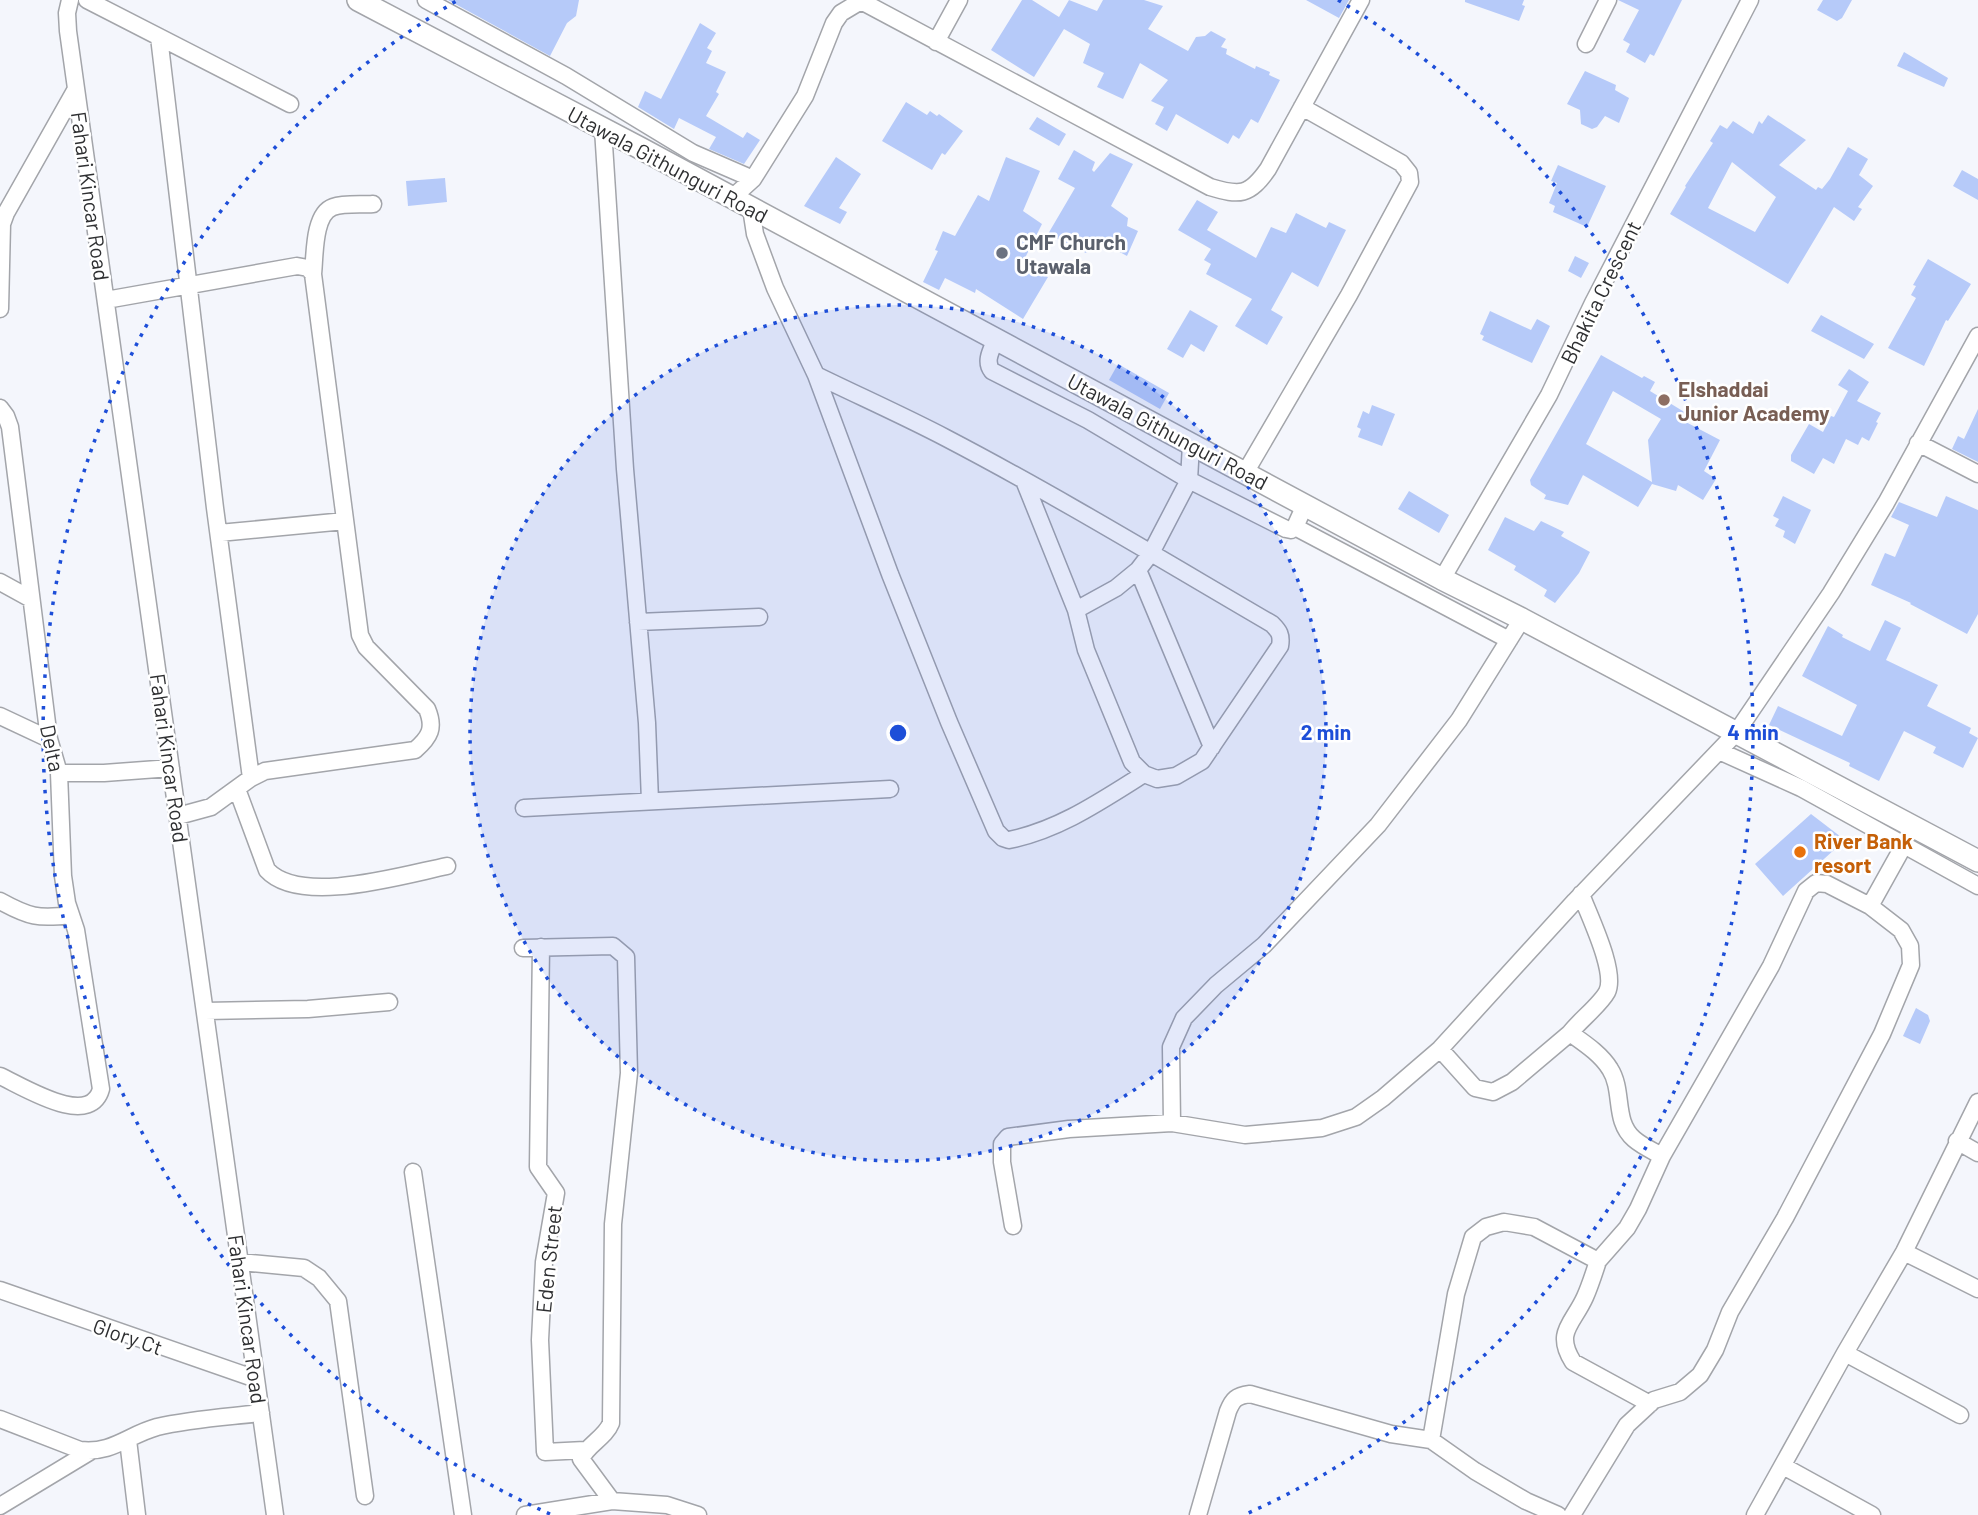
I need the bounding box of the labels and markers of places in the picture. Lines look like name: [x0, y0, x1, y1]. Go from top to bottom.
place label: CMF Church Utawala: [1016, 229, 1126, 278]
marker: CMF Church Utawala: [994, 245, 1010, 261]
place label: Elshaddai Junior Academy: [1678, 376, 1830, 425]
marker: Elshaddai Junior Academy: [1656, 392, 1672, 408]
centre of rings: [886, 721, 910, 745]
place label: River Bank resort: [1814, 828, 1913, 877]
marker: River Bank resort: [1792, 844, 1808, 860]

